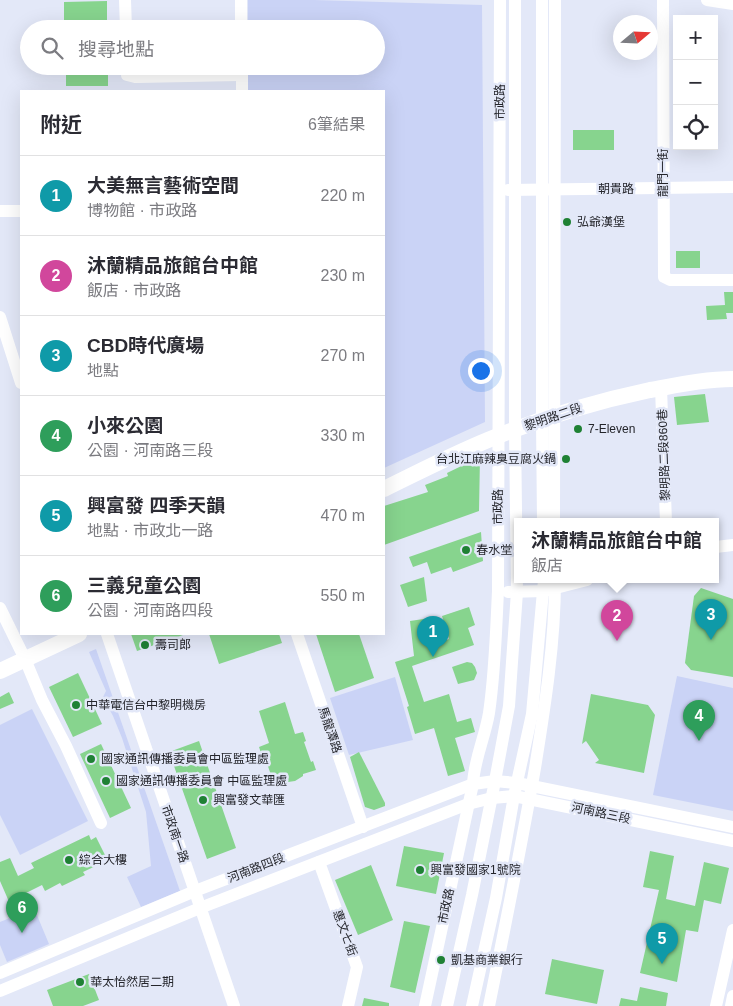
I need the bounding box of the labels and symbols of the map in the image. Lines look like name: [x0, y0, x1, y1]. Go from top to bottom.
north arrow: [613, 15, 658, 60]
street label: 市政路: [493, 84, 507, 120]
street label: 龍門一街: [656, 149, 670, 197]
street label: 朝貴路: [598, 182, 634, 196]
place label: 弘爺漢堡: [577, 215, 625, 229]
marker: 弘爺漢堡: [561, 216, 573, 228]
your location: [468, 358, 494, 384]
street label: 黎明路二段: [522, 401, 584, 433]
street label: 黎明路二段860巷: [655, 409, 673, 501]
place label: 7-Eleven: [588, 422, 635, 436]
marker: 7-Eleven: [572, 423, 584, 435]
place label: 台北江麻辣臭豆腐火鍋: [436, 452, 556, 466]
marker: 台北江麻辣臭豆腐火鍋: [560, 453, 572, 465]
street label: 市政路: [491, 489, 505, 525]
place label: 春水堂: [476, 543, 512, 557]
marker: 春水堂: [460, 544, 472, 556]
pin: 3: [695, 599, 727, 640]
pin: 2: [601, 600, 633, 641]
pin: 1: [417, 616, 449, 657]
place label: 壽司郎: [155, 638, 191, 652]
marker: 壽司郎: [139, 639, 151, 651]
place label: 中華電信台中黎明機房: [86, 698, 206, 712]
marker: 中華電信台中黎明機房: [70, 699, 82, 711]
pin: 4: [683, 700, 715, 741]
street label: 馬龍潭路: [316, 705, 344, 755]
place label: 國家通訊傳播委員會中區監理處: [101, 752, 269, 766]
marker: 國家通訊傳播委員會中區監理處: [85, 753, 97, 765]
place label: 國家通訊傳播委員會 中區監理處: [116, 774, 287, 788]
marker: 國家通訊傳播委員會 中區監理處: [100, 775, 112, 787]
place label: 興富發文華匯: [213, 793, 285, 807]
marker: 興富發文華匯: [197, 794, 209, 806]
street label: 河南路三段: [570, 800, 632, 826]
street label: 市政南一路: [159, 803, 191, 865]
street label: 河南路四段: [225, 851, 287, 885]
place label: 綜合大樓: [79, 853, 127, 867]
marker: 綜合大樓: [63, 854, 75, 866]
place label: 興富發國家1號院: [430, 863, 521, 877]
marker: 興富發國家1號院: [414, 864, 426, 876]
street label: 市政路: [435, 887, 457, 925]
pin: 6: [6, 892, 38, 933]
street label: 惠文七街: [330, 908, 360, 958]
pin: 5: [646, 923, 678, 964]
place label: 凱基商業銀行: [451, 953, 523, 967]
marker: 凱基商業銀行: [435, 954, 447, 966]
place label: 華太怡然居二期: [90, 975, 174, 989]
marker: 華太怡然居二期: [74, 976, 86, 988]

